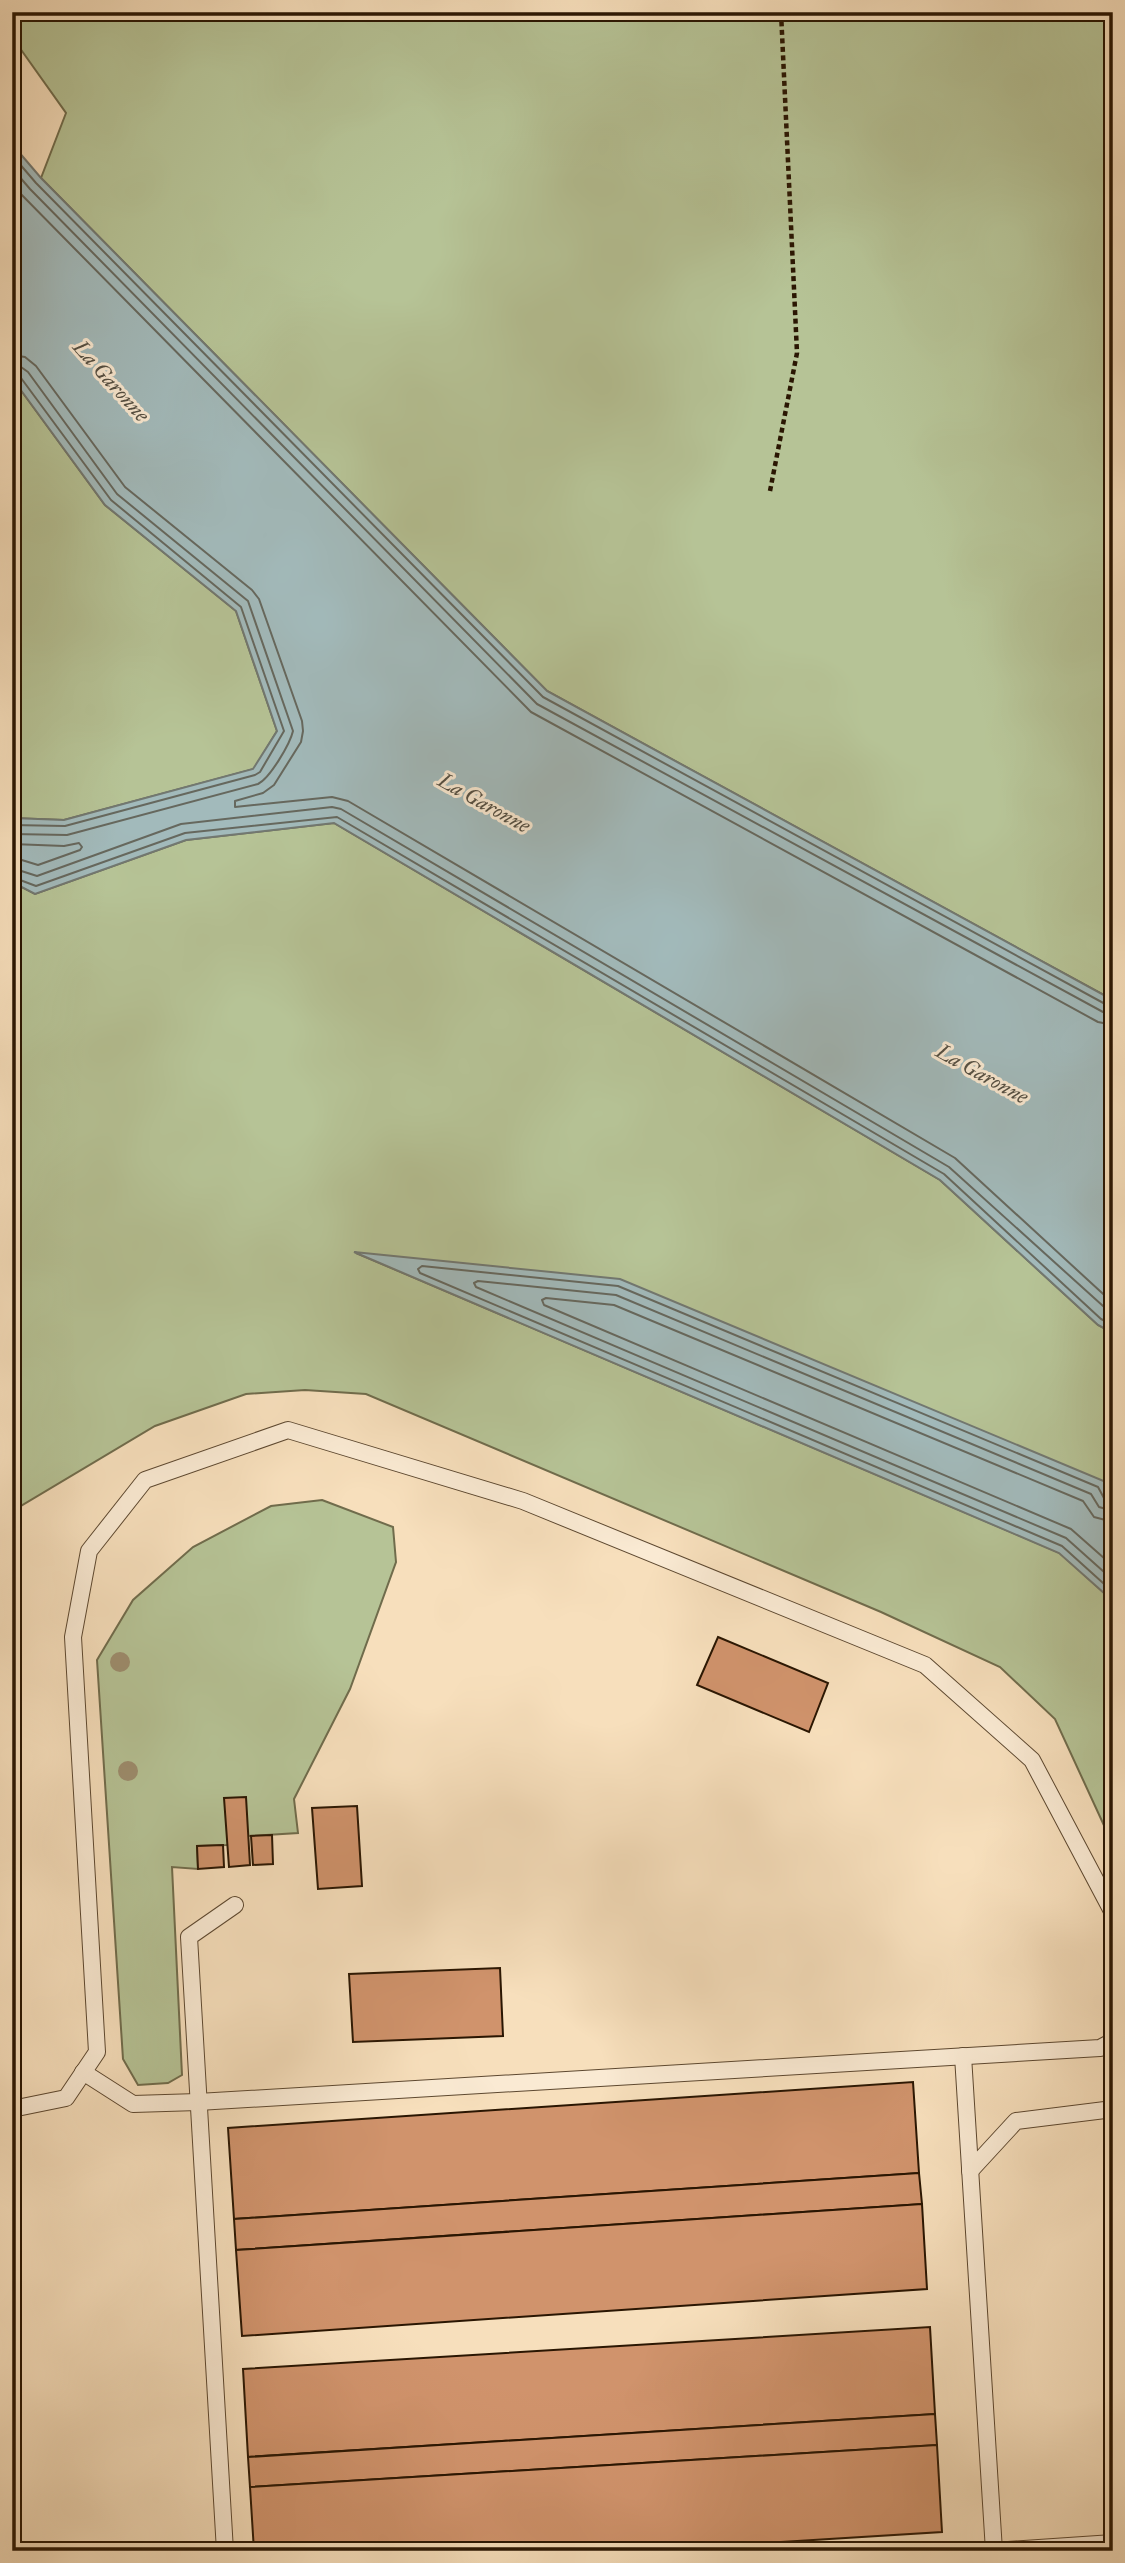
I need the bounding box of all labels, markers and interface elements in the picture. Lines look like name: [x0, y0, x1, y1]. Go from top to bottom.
water label: La Garonne: [67, 334, 155, 428]
water label: La Garonne: [433, 767, 536, 839]
water label: La Garonne: [931, 1038, 1034, 1110]

